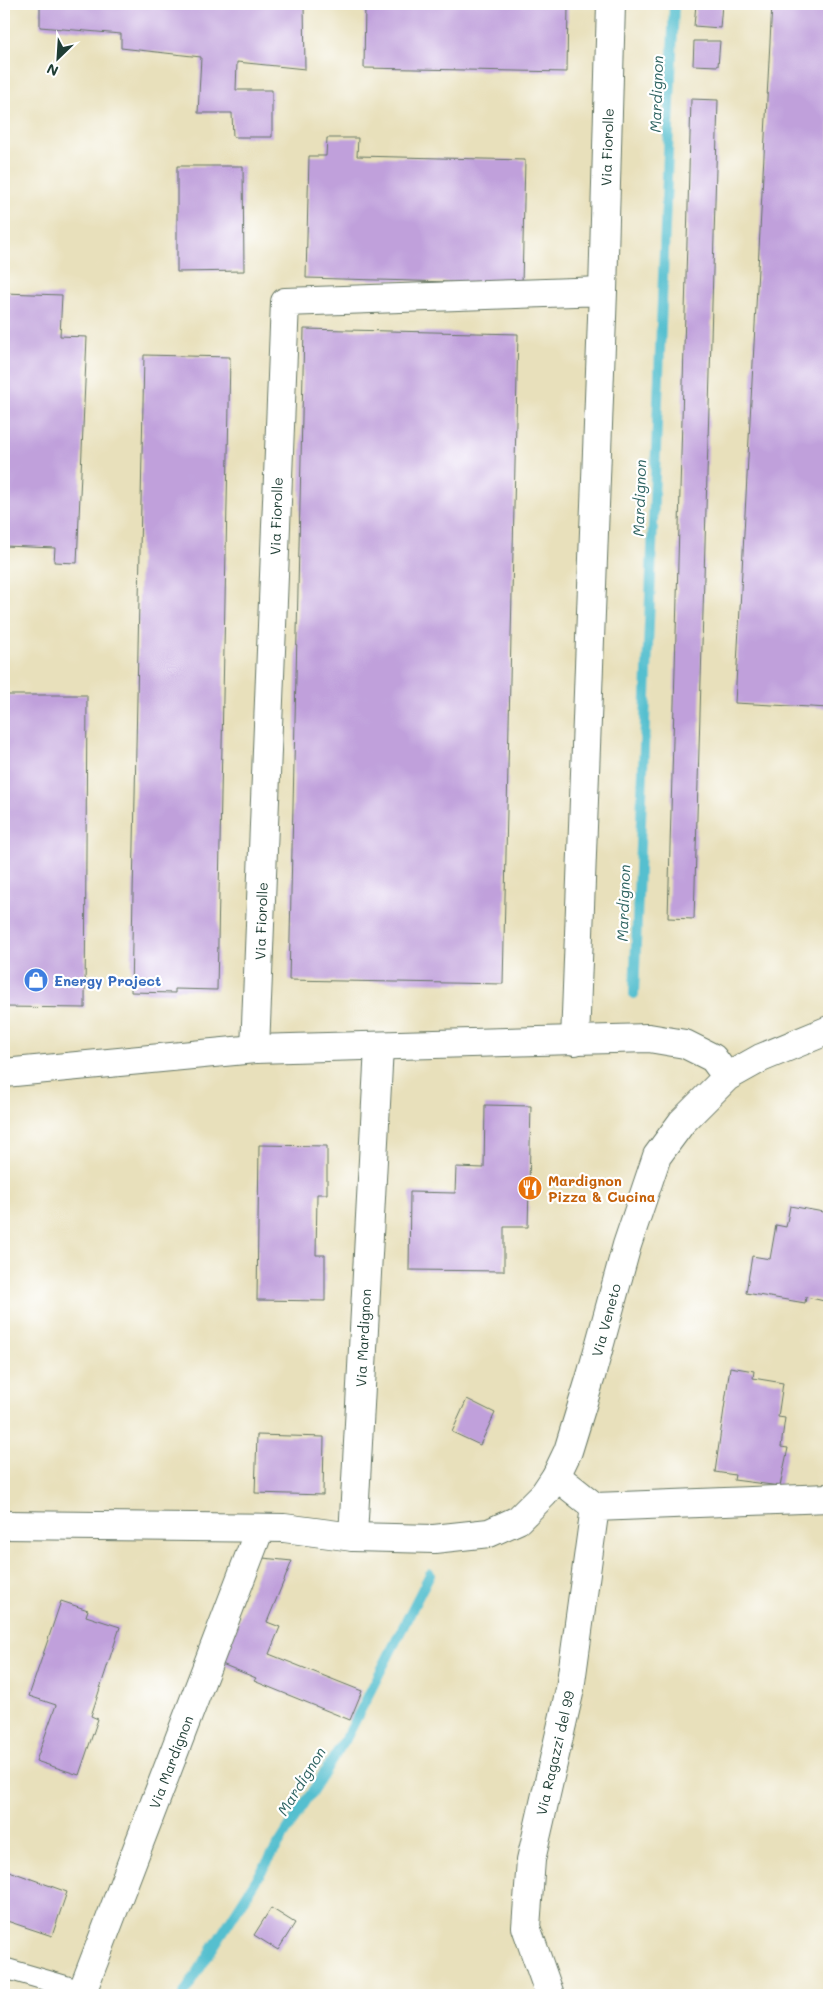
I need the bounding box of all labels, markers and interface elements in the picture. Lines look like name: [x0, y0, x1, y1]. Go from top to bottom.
north arrow: [32, 32, 82, 82]
water label: Mardignon: [645, 55, 667, 133]
text: N: [43, 59, 61, 81]
street label: Via Fiorolle: [596, 108, 618, 186]
water label: Mardignon: [628, 459, 650, 537]
street label: Via Fiorolle: [265, 477, 287, 555]
water label: Mardignon: [612, 864, 634, 942]
street label: Via Fiorolle: [250, 882, 272, 960]
shop icon: Energy Project: [23, 967, 49, 993]
place label: Energy Project: [54, 971, 161, 990]
place label: Mardignon Pizza & Cucina: [548, 1171, 656, 1206]
restaurant icon: Mardignon Pizza & Cucina: [517, 1175, 543, 1201]
street label: Via Veneto: [587, 1281, 625, 1359]
street label: Via Mardignon: [351, 1288, 375, 1388]
street label: Via Ragazzi del 99: [531, 1689, 579, 1817]
street label: Via Mardignon: [144, 1713, 198, 1811]
water label: Mardignon: [272, 1743, 330, 1819]

